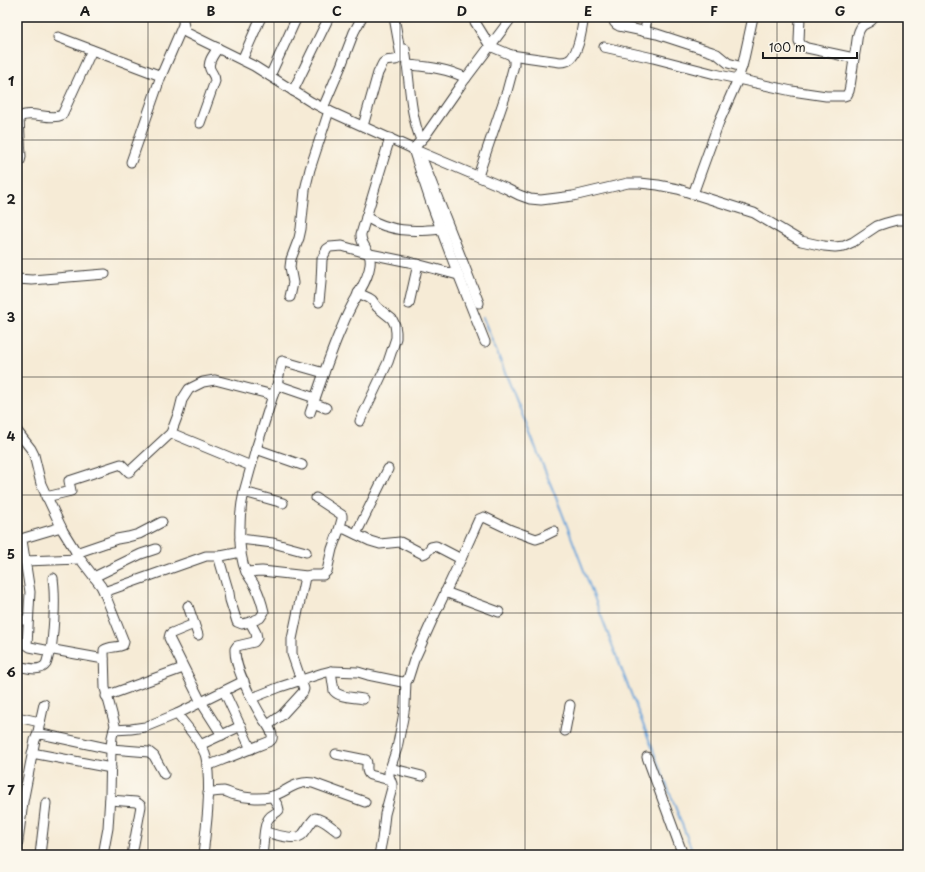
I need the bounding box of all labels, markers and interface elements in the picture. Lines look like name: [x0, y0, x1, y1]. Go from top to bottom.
text: A: [80, 1, 90, 20]
text: B: [207, 1, 216, 20]
text: C: [332, 1, 342, 20]
text: D: [457, 1, 467, 20]
text: E: [584, 1, 592, 20]
text: F: [710, 1, 718, 20]
text: G: [835, 1, 845, 20]
scale bar: [763, 34, 857, 60]
text: 100 m: [769, 38, 806, 56]
text: 1: [8, 71, 14, 90]
text: 2: [6, 189, 16, 208]
text: 3: [7, 307, 16, 326]
text: 4: [7, 426, 16, 445]
text: 5: [7, 544, 15, 563]
text: 6: [6, 662, 16, 681]
text: 7: [7, 780, 15, 799]

